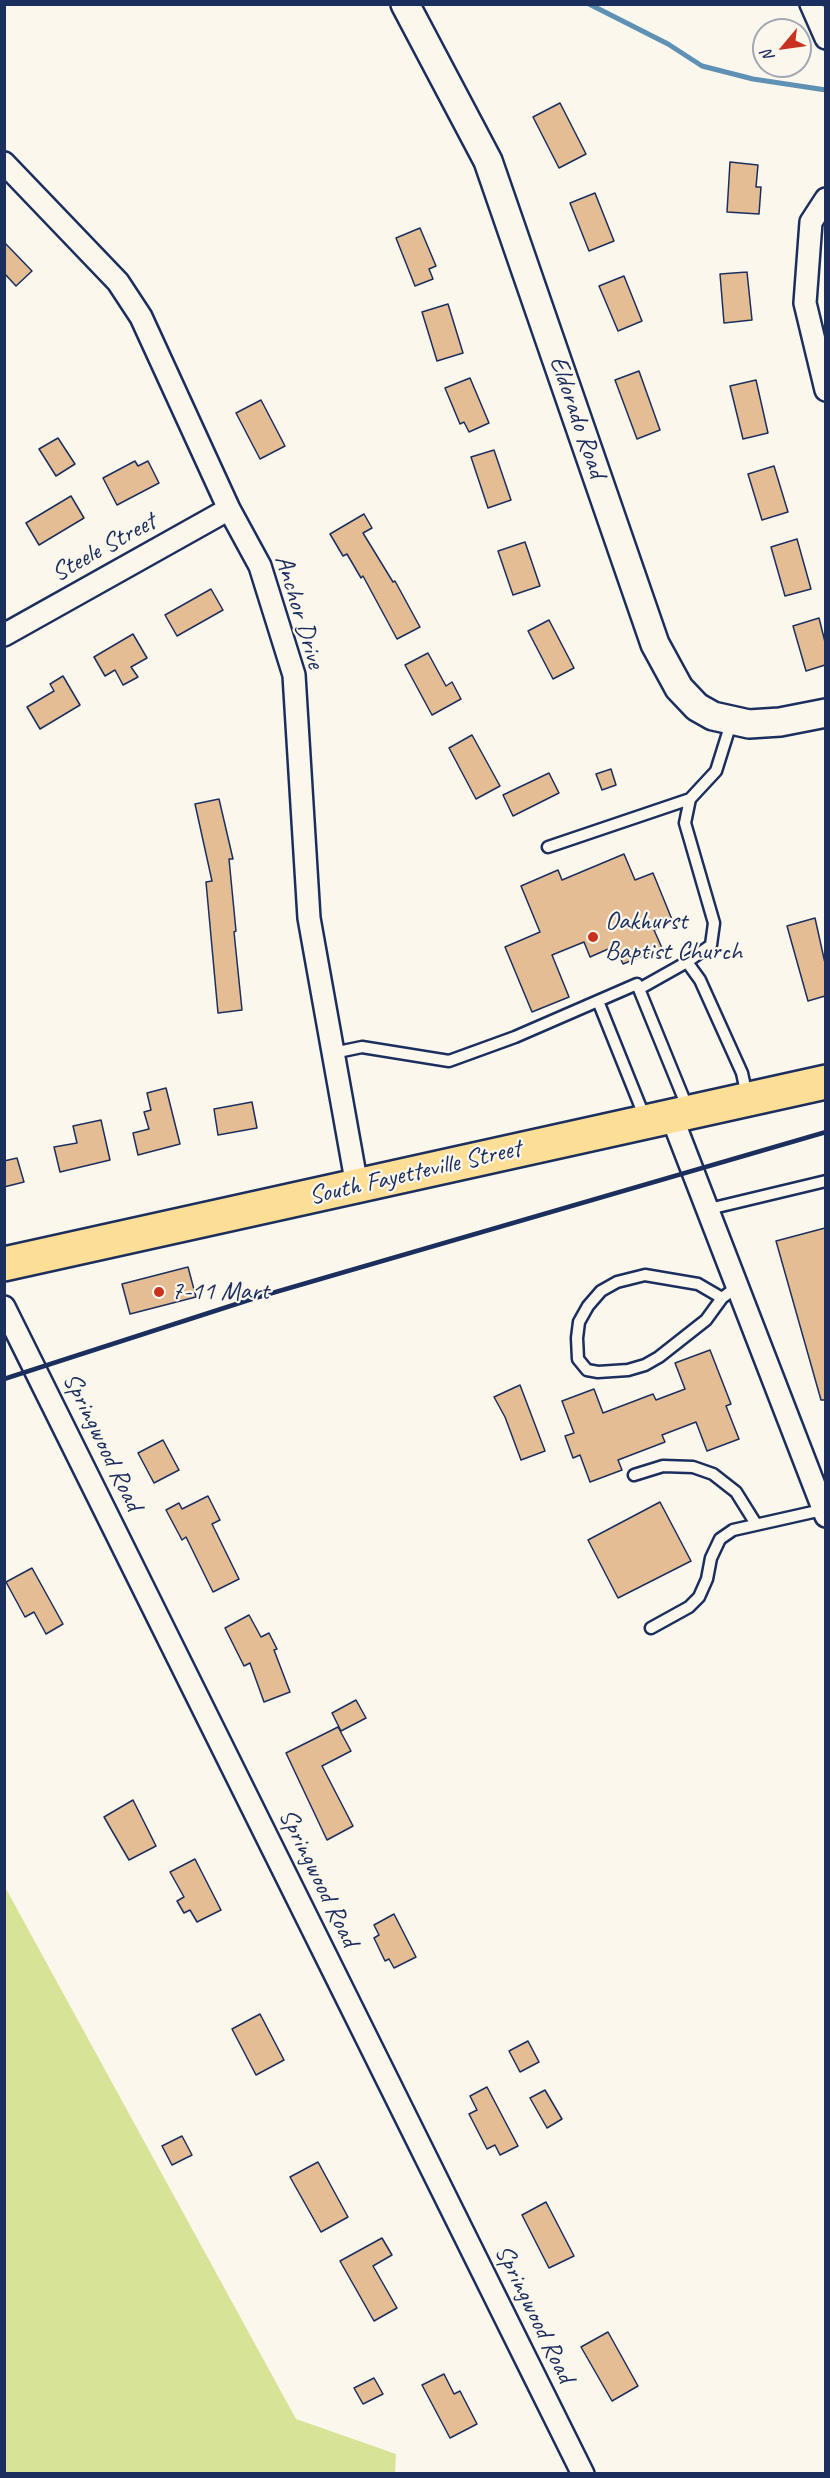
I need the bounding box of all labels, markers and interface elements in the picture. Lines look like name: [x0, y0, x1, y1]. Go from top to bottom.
north arrow: [752, 18, 812, 78]
text: N: [757, 47, 779, 65]
street label: Eldorado Road: [542, 352, 612, 482]
street label: Steele Street: [46, 507, 162, 589]
street label: Anchor Drive: [267, 552, 331, 672]
place label: Oakhurst Baptist Church: [605, 906, 742, 968]
marker: Oakhurst Baptist Church: [586, 930, 600, 944]
street label: South Fayetteville Street: [306, 1133, 524, 1213]
place label: 7-11 Mart: [171, 1276, 269, 1308]
marker: 7-11 Mart: [152, 1285, 166, 1299]
street label: Springwood Road: [55, 1368, 149, 1516]
street label: Springwood Road: [271, 1804, 365, 1952]
street label: Springwood Road: [487, 2240, 581, 2388]

